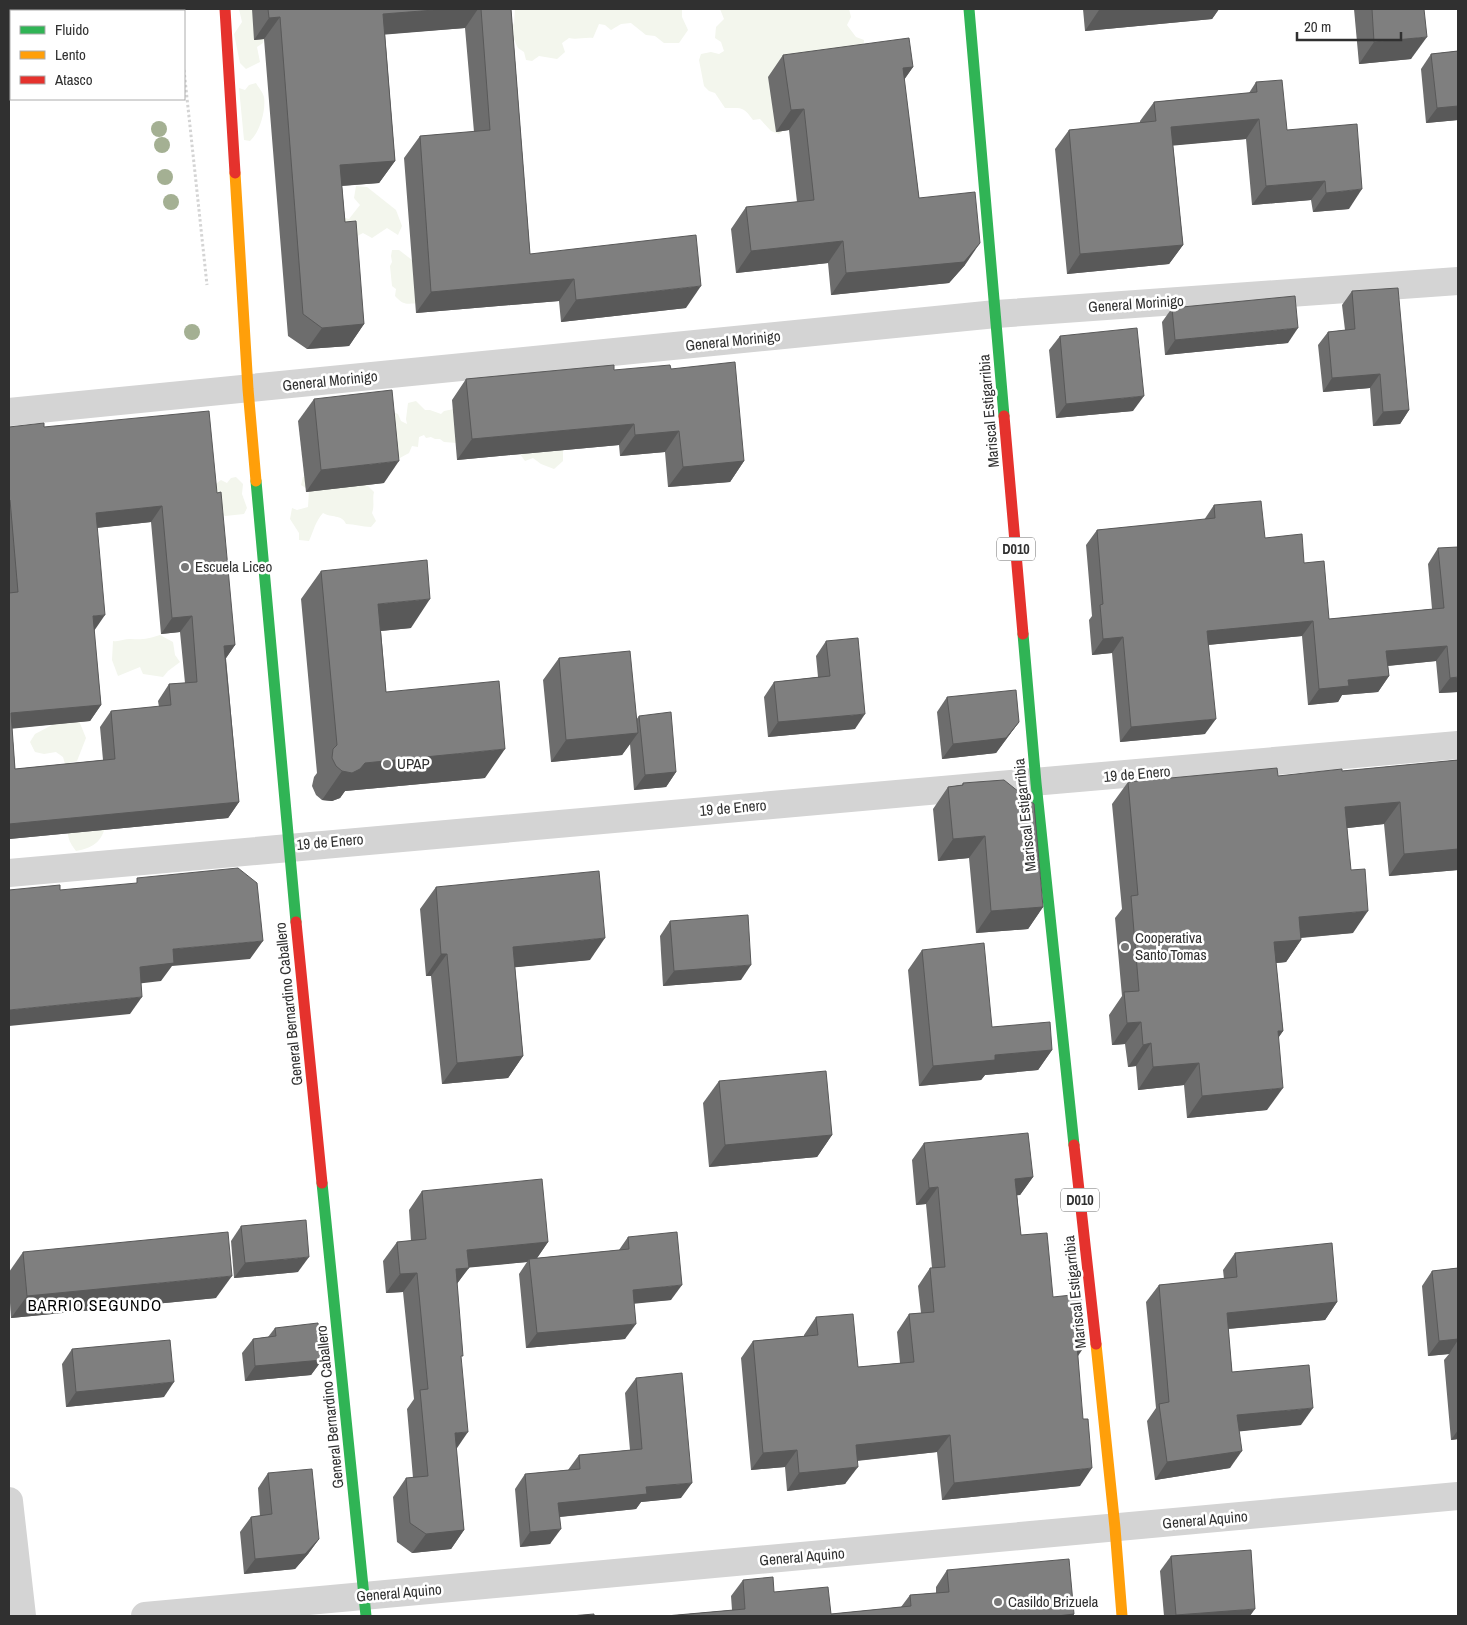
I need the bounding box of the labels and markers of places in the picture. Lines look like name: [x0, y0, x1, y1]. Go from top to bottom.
place label: Escuela Liceo: [195, 556, 272, 577]
marker: Escuela Liceo: [179, 561, 191, 573]
place label: UPAP: [397, 753, 430, 774]
marker: UPAP: [381, 758, 393, 770]
place label: Cooperativa Santo Tomas: [1135, 927, 1207, 965]
marker: Cooperativa Santo Tomas: [1119, 941, 1131, 953]
place label: Casildo Brizuela: [1008, 1591, 1098, 1612]
marker: Casildo Brizuela: [992, 1596, 1004, 1608]

